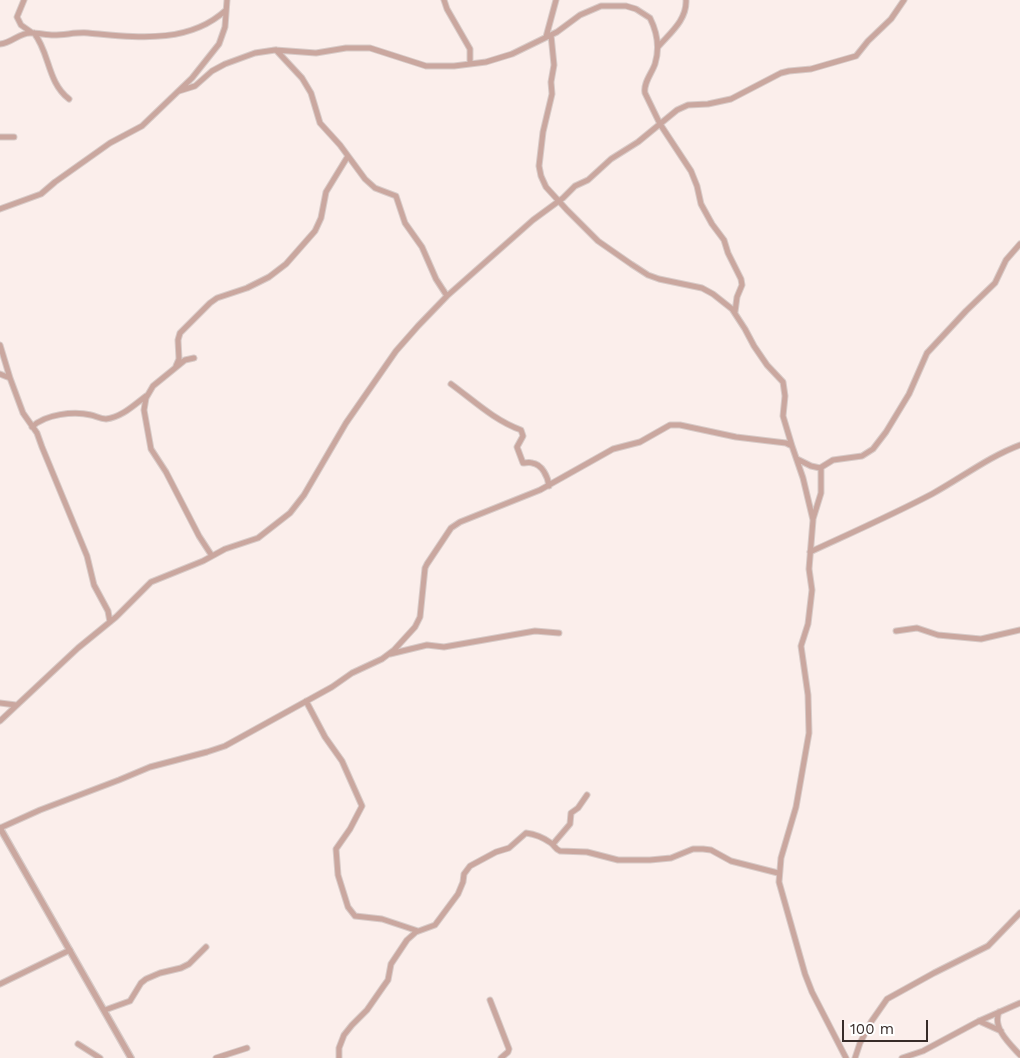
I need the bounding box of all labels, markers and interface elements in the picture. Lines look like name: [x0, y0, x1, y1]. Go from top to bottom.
scale bar: [845, 1010, 931, 1042]
text: 100 m: [850, 1020, 894, 1038]

